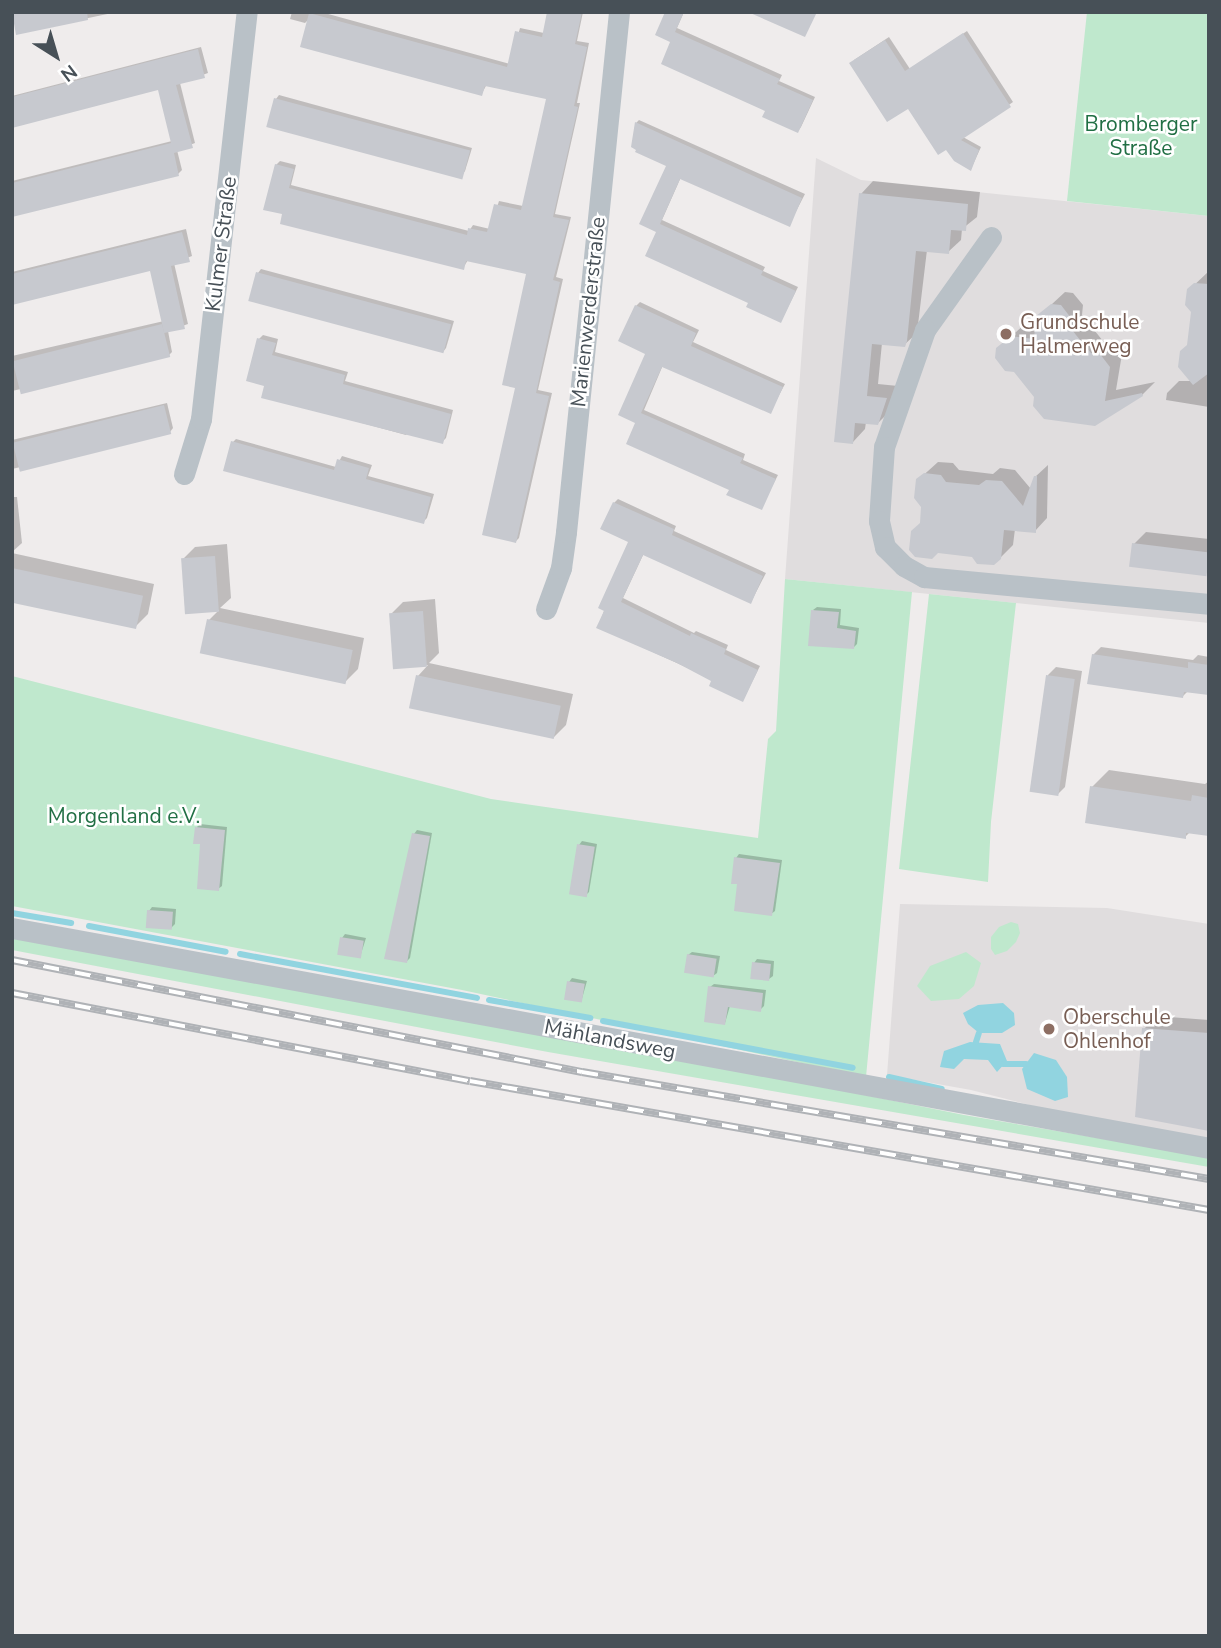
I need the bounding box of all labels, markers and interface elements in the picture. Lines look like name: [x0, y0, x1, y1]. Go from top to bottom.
north arrow: [21, 21, 91, 91]
text: N: [55, 58, 82, 87]
park label: Bromberger Straße: [1084, 111, 1198, 161]
street label: Kulmer Straße: [200, 175, 242, 313]
street label: Marienwerderstraße: [565, 216, 611, 408]
place label: Grundschule Halmerweg: [1020, 309, 1140, 359]
marker: Grundschule Halmerweg: [998, 326, 1014, 342]
park label: Morgenland e.V.: [48, 803, 200, 829]
place label: Oberschule Ohlenhof: [1063, 1004, 1171, 1054]
street label: Mählandsweg: [542, 1014, 678, 1064]
marker: Oberschule Ohlenhof: [1041, 1021, 1057, 1037]

